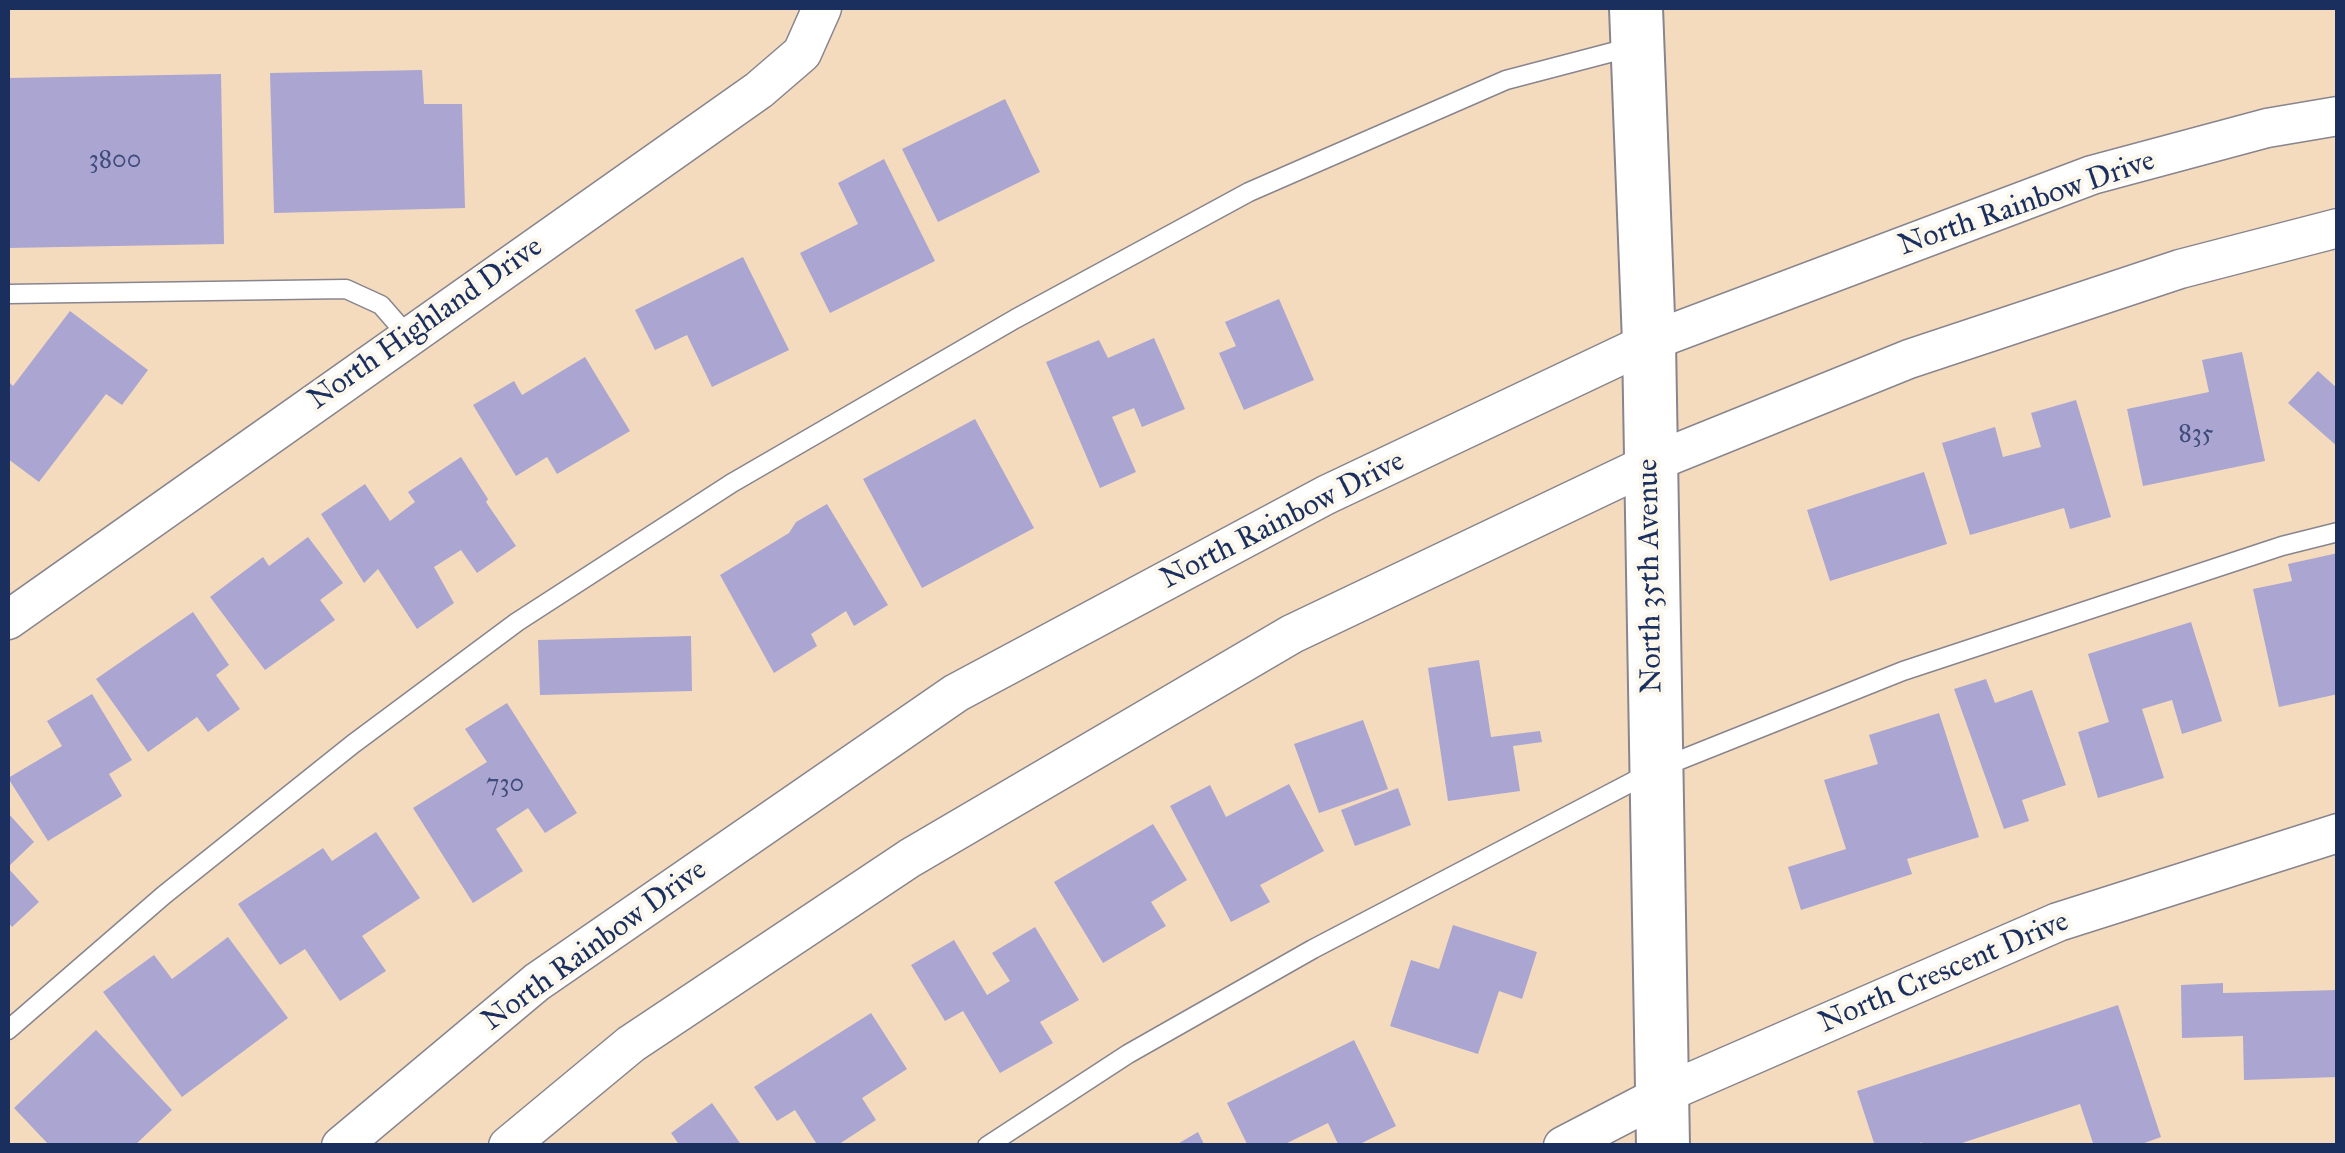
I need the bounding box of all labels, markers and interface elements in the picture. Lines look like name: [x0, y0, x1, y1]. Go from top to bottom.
street label: North Rainbow Drive: [1894, 143, 2160, 265]
house number: 3800: [89, 146, 141, 176]
street label: North Highland Drive: [302, 230, 550, 418]
house number: 835: [2179, 420, 2213, 450]
street label: North Rainbow Drive: [1155, 444, 1411, 598]
street label: North 35th Avenue: [1631, 458, 1671, 694]
house number: 730: [486, 770, 524, 800]
street label: North Rainbow Drive: [476, 853, 714, 1039]
street label: North Crescent Drive: [1814, 904, 2074, 1042]

